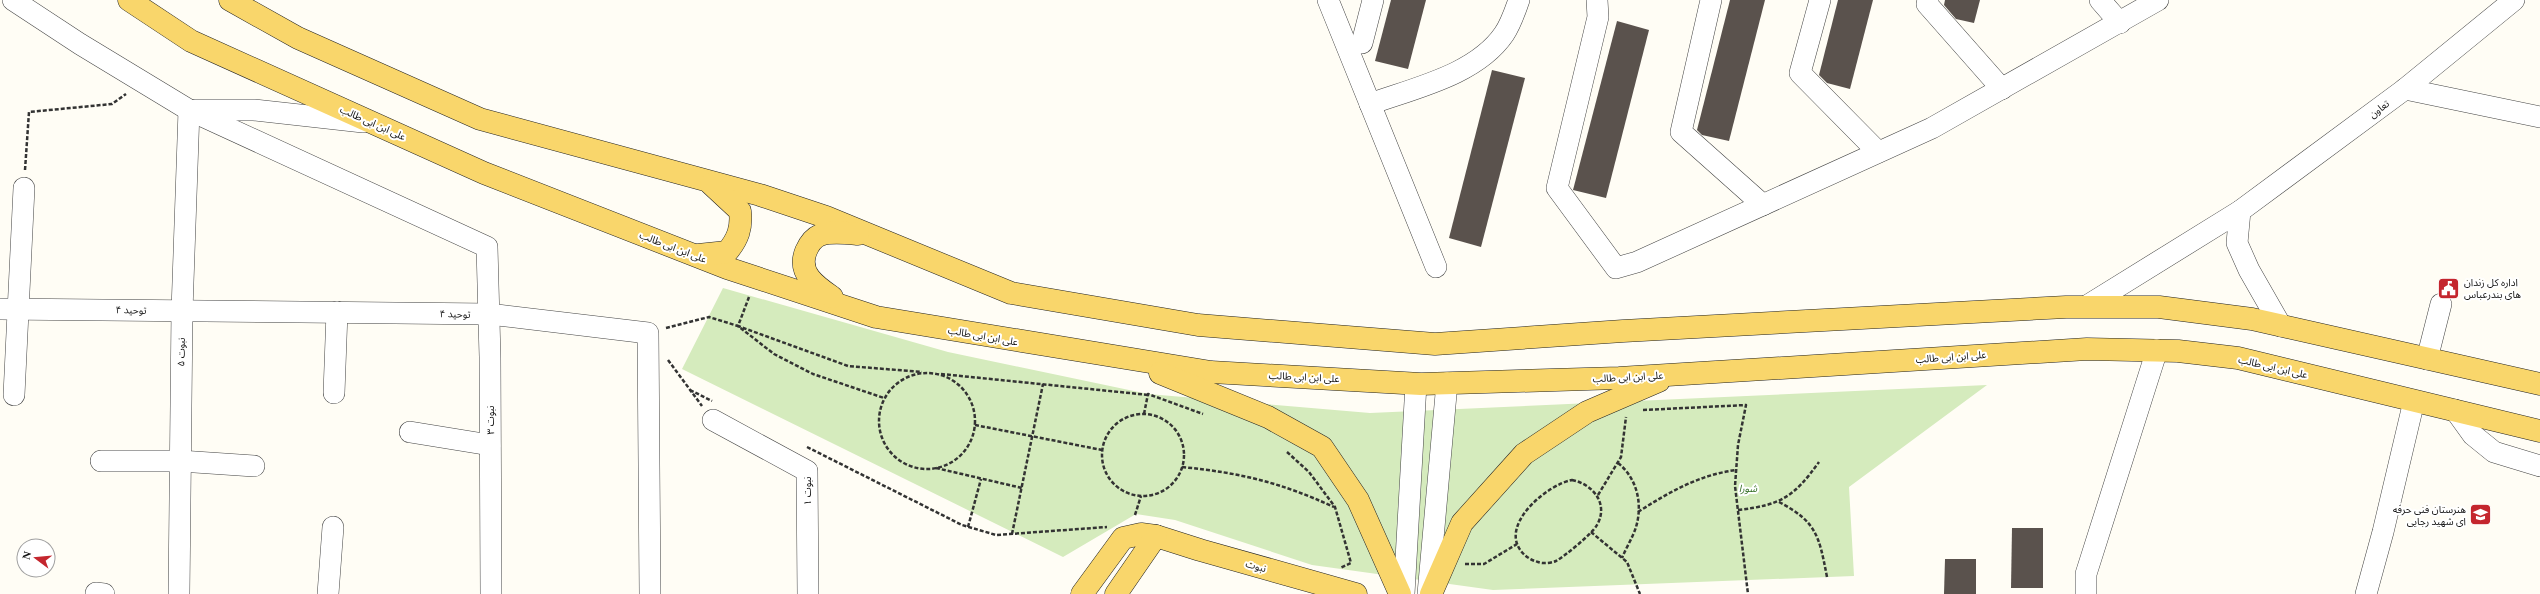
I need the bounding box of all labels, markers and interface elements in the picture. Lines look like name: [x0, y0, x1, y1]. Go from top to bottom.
street label: تعاون: [2367, 98, 2392, 121]
street label: علی ابن ابی طالب: [338, 104, 408, 143]
street label: علی ابن ابی طالب: [638, 229, 708, 265]
public building icon: اداره کل زندان های بندرعباس: [2435, 275, 2461, 301]
place label: اداره کل زندان های بندرعباس: [2464, 277, 2521, 301]
street label: توحید ۴: [115, 304, 147, 317]
street label: توحید ۴: [439, 308, 471, 321]
street label: علی ابن ابی طالب: [947, 324, 1019, 348]
street label: نبوت ۵: [175, 337, 188, 367]
street label: علی ابن ابی طالب: [1915, 349, 1987, 365]
street label: علی ابن ابی طالب: [2237, 354, 2309, 381]
street label: علی ابن ابی طالب: [1268, 370, 1340, 385]
street label: علی ابن ابی طالب: [1592, 370, 1664, 385]
street label: نبوت ۳: [485, 405, 497, 435]
street label: نبوت ۱: [802, 476, 814, 506]
park label: شورا: [1739, 483, 1757, 495]
school or university icon: هنرستان فنی حرفه ای شهید رجایی: [2468, 502, 2494, 528]
place label: هنرستان فنی حرفه ای شهید رجایی: [2393, 504, 2466, 528]
north arrow: [16, 538, 56, 578]
text: N: [20, 550, 33, 561]
street label: نبوت: [1244, 558, 1268, 575]

